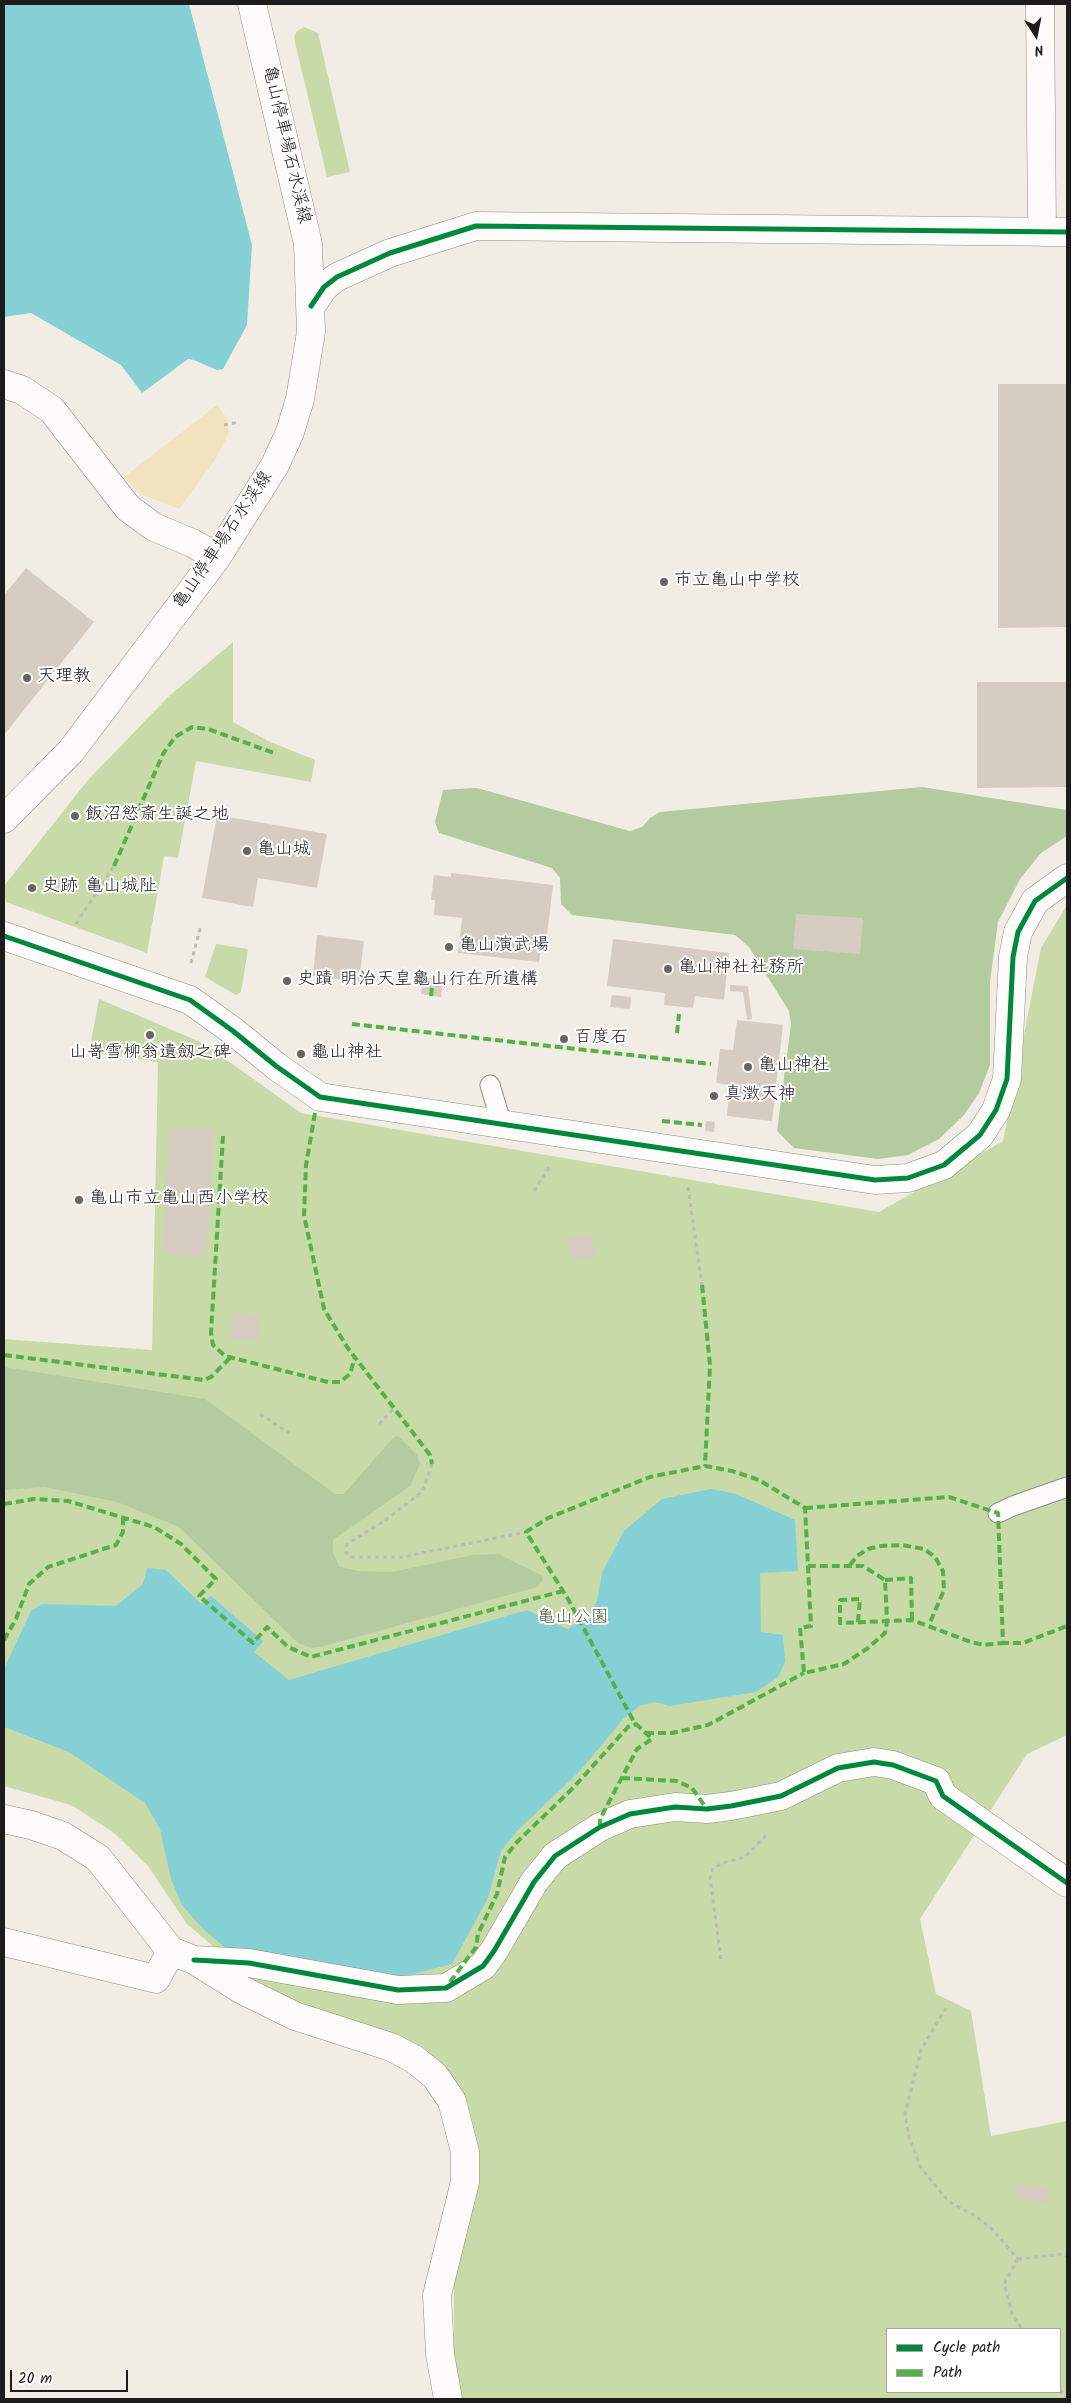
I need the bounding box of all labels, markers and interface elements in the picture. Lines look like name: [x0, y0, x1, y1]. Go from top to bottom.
north arrow: [1011, 10, 1061, 60]
text: N: [1032, 38, 1045, 61]
street label: 亀山停車場石水渓線: [256, 64, 314, 226]
street label: 亀山停車場石水渓線: [170, 468, 278, 614]
place label: 市立亀山中学校: [674, 571, 800, 593]
marker: 市立亀山中学校: [658, 576, 670, 588]
place label: 天理教: [37, 667, 91, 689]
marker: 天理教: [21, 672, 33, 684]
place label: 飯沼慾斎生誕之地: [85, 805, 229, 827]
marker: 飯沼慾斎生誕之地: [69, 810, 81, 822]
place label: 亀山城: [257, 840, 311, 862]
marker: 亀山城: [241, 845, 253, 857]
place label: 史跡 亀山城阯: [42, 877, 157, 899]
marker: 史跡 亀山城阯: [26, 882, 38, 894]
place label: 亀山演武場: [459, 936, 549, 958]
marker: 亀山演武場: [443, 941, 455, 953]
place label: 亀山神社社務所: [678, 958, 804, 980]
marker: 亀山神社社務所: [662, 963, 674, 975]
place label: 史蹟 明治天皇龜山行在所遺構: [297, 970, 538, 992]
marker: 史蹟 明治天皇龜山行在所遺構: [281, 975, 293, 987]
place label: 百度石: [574, 1028, 628, 1050]
marker: 山嵜雪柳翁遺劔之碑: [144, 1029, 156, 1041]
marker: 百度石: [558, 1033, 570, 1045]
place label: 山嵜雪柳翁遺劔之碑: [69, 1043, 231, 1065]
place label: 龜山神社: [311, 1043, 383, 1065]
marker: 龜山神社: [295, 1048, 307, 1060]
place label: 亀山神社: [758, 1056, 830, 1078]
marker: 亀山神社: [742, 1061, 754, 1073]
place label: 真澂天神: [724, 1085, 796, 1107]
marker: 真澂天神: [708, 1090, 720, 1102]
place label: 亀山市立亀山西小学校: [89, 1189, 269, 1211]
marker: 亀山市立亀山西小学校: [73, 1194, 85, 1206]
park label: 亀山公園: [537, 1608, 609, 1630]
legend: [886, 2328, 1061, 2393]
text: Cycle path: [933, 2336, 1000, 2360]
scale bar: [12, 2360, 130, 2392]
text: Path: [933, 2361, 962, 2385]
text: 20 m: [18, 2367, 52, 2391]

